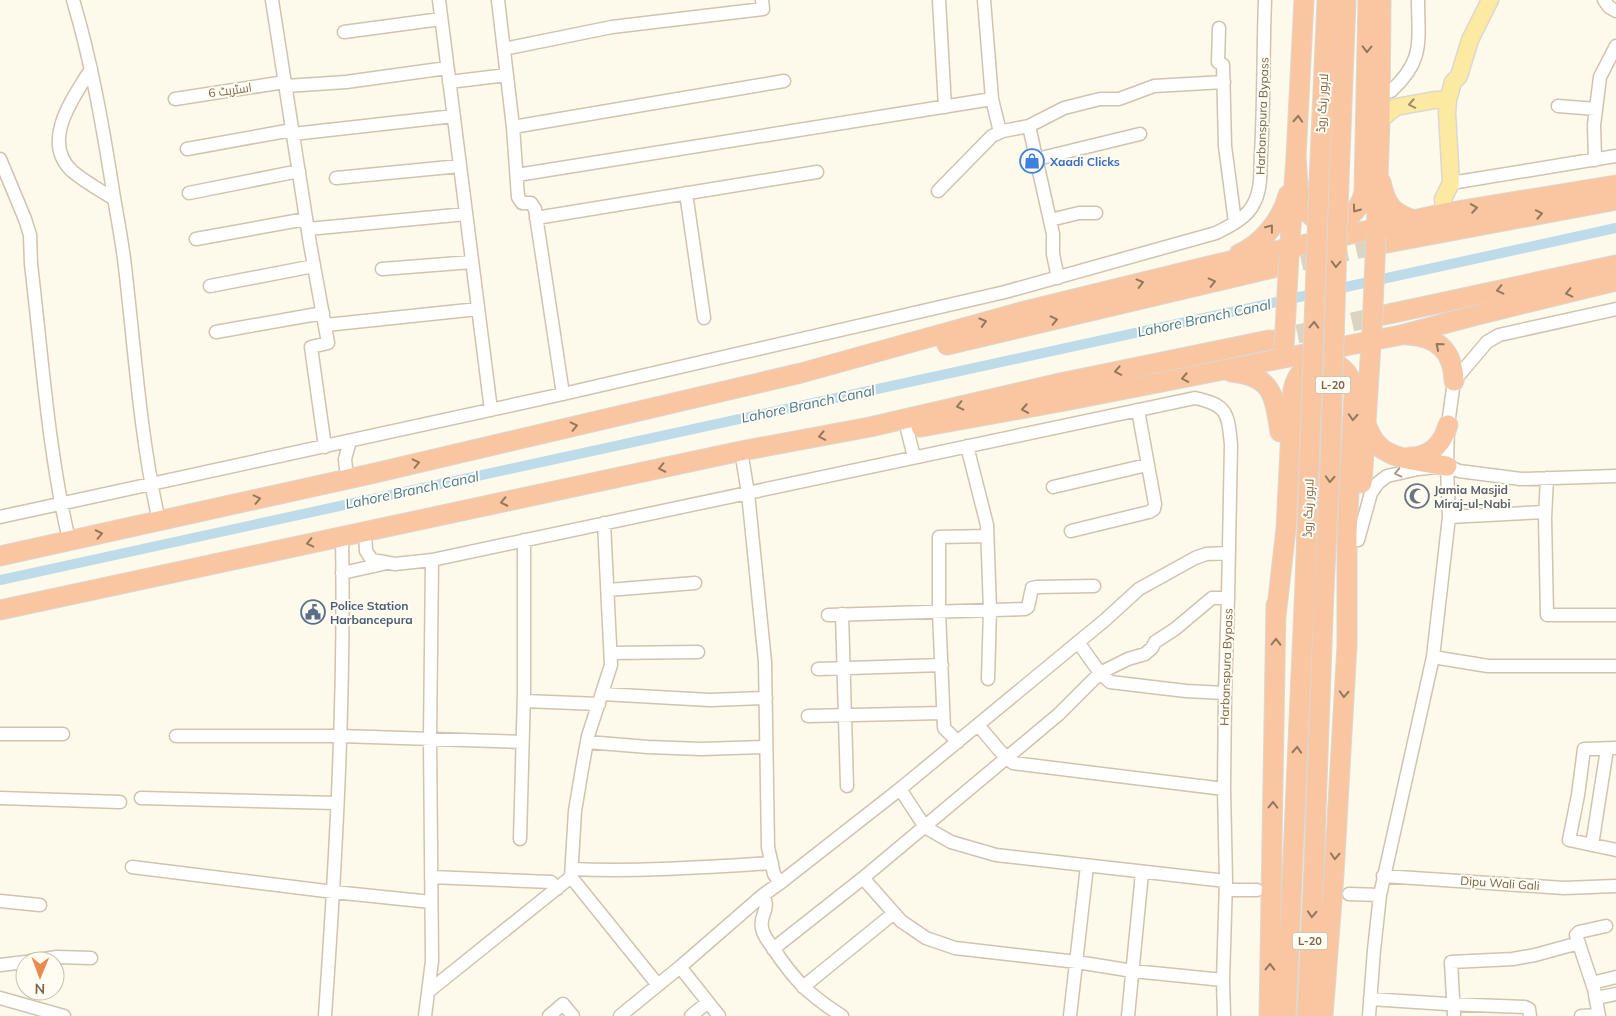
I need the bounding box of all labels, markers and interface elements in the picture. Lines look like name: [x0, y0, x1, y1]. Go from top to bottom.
one-way arrow: [1362, 45, 1372, 53]
street label: Harbanspura Bypass: [1252, 57, 1272, 175]
street label: لاہور رنگ روڈ: [1313, 73, 1332, 133]
street label: اسٹریٹ 6: [207, 80, 253, 100]
one-way arrow: [1407, 98, 1416, 108]
one-way arrow: [1293, 115, 1304, 123]
shop icon: Xaadi Clicks: [1019, 148, 1045, 174]
place label: Xaadi Clicks: [1049, 154, 1120, 169]
one-way arrow: [1353, 203, 1362, 213]
one-way arrow: [1469, 204, 1478, 214]
one-way arrow: [1534, 210, 1543, 220]
one-way arrow: [1265, 225, 1273, 234]
one-way arrow: [1331, 260, 1342, 268]
one-way arrow: [1208, 277, 1217, 288]
one-way arrow: [1136, 278, 1145, 289]
one-way arrow: [1495, 284, 1504, 295]
one-way arrow: [1564, 287, 1573, 298]
water label: Lahore Branch Canal: [1136, 295, 1273, 341]
one-way arrow: [1050, 315, 1059, 326]
one-way arrow: [978, 318, 986, 328]
one-way arrow: [1308, 321, 1319, 329]
one-way arrow: [1435, 343, 1444, 352]
one-way arrow: [1114, 365, 1123, 376]
one-way arrow: [1180, 372, 1189, 383]
road number: L-20: [1316, 376, 1350, 394]
water label: Lahore Branch Canal: [740, 381, 877, 427]
one-way arrow: [955, 400, 964, 411]
one-way arrow: [1021, 403, 1029, 413]
one-way arrow: [1347, 413, 1358, 421]
one-way arrow: [570, 421, 579, 432]
one-way arrow: [817, 430, 826, 440]
one-way arrow: [411, 458, 420, 469]
one-way arrow: [658, 462, 667, 473]
water label: Lahore Branch Canal: [344, 467, 481, 513]
one-way arrow: [1394, 467, 1403, 478]
one-way arrow: [1324, 475, 1335, 483]
street label: لاہور رنگ روڈ: [1299, 478, 1318, 538]
place label: Jamia Masjid Miraj-ul-Nabi: [1434, 482, 1511, 511]
mosque icon: Jamia Masjid Miraj-ul-Nabi: [1404, 483, 1430, 509]
one-way arrow: [253, 494, 262, 505]
one-way arrow: [499, 496, 508, 507]
one-way arrow: [94, 529, 103, 540]
one-way arrow: [306, 537, 315, 548]
place label: Police Station Harbancepura: [330, 598, 413, 627]
public building icon: Police Station Harbancepura: [300, 599, 326, 625]
street label: Harbanspura Bypass: [1216, 608, 1236, 726]
one-way arrow: [1271, 638, 1281, 646]
one-way arrow: [1339, 690, 1350, 698]
one-way arrow: [1292, 746, 1303, 754]
one-way arrow: [1268, 801, 1278, 808]
one-way arrow: [1330, 852, 1341, 860]
street label: Dipu Wali Gali: [1460, 873, 1540, 893]
one-way arrow: [1306, 911, 1317, 919]
road number: L-20: [1292, 932, 1328, 949]
north arrow: [15, 951, 65, 1001]
one-way arrow: [1265, 963, 1275, 971]
text: N: [34, 980, 45, 998]

